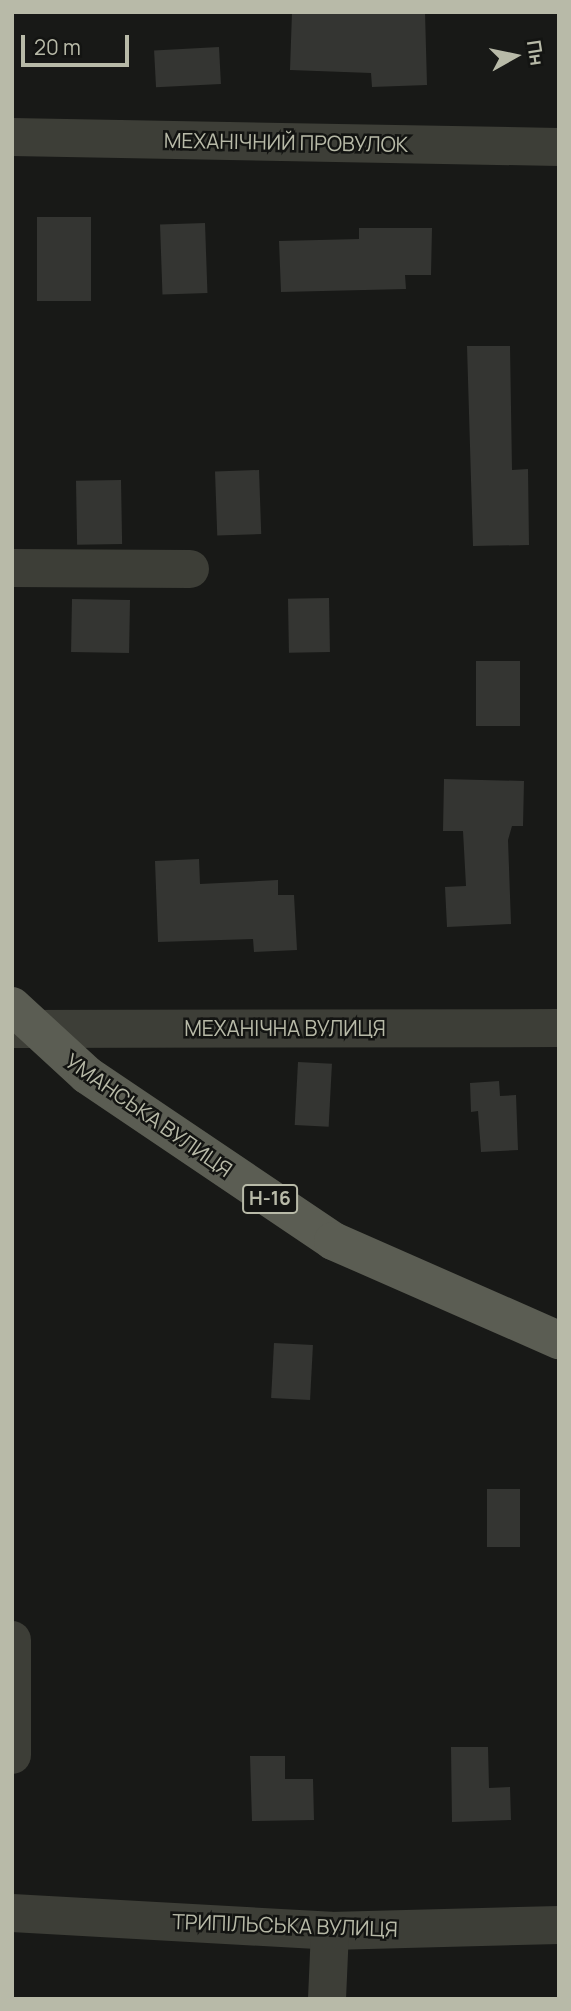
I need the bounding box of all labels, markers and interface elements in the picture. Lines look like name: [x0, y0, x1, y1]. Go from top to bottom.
scale bar: [24, 21, 133, 65]
north arrow: [480, 21, 550, 91]
text: 20 m: [34, 33, 81, 61]
text: Пн: [521, 38, 551, 67]
street label: МЕХАНІЧНИЙ ПРОВУЛОК: [164, 127, 408, 157]
street label: МЕХАНІЧНА ВУЛИЦЯ: [184, 1015, 386, 1041]
street label: УМАНСЬКА ВУЛИЦЯ: [61, 1048, 237, 1182]
road number: Н-16: [242, 1184, 298, 1214]
street label: ТРИПІЛЬСЬКА ВУЛИЦЯ: [172, 1908, 398, 1942]

